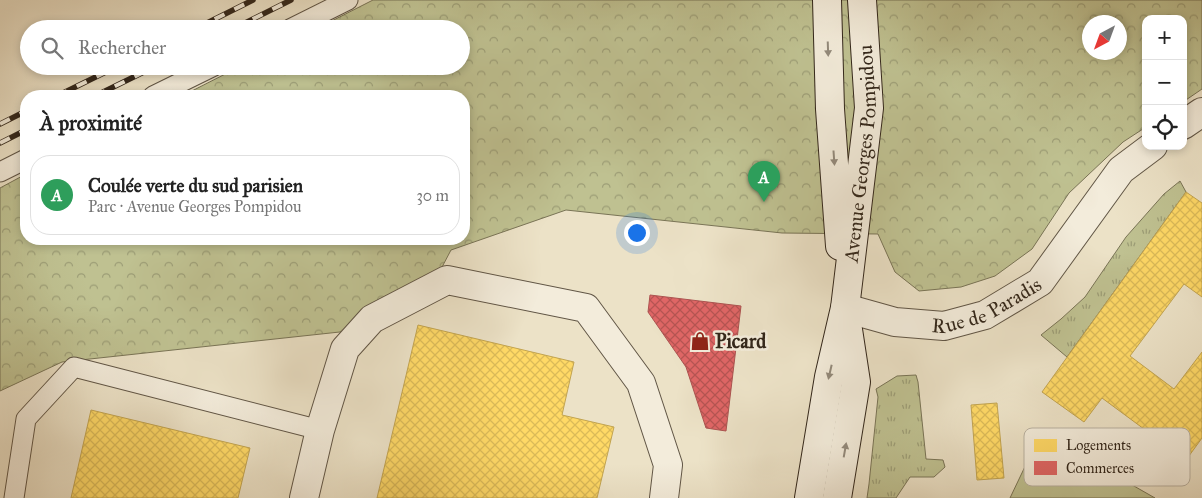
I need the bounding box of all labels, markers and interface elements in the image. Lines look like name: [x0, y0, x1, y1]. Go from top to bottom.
north arrow: [1082, 15, 1127, 60]
map controls: [1142, 15, 1187, 150]
button: +: [1142, 15, 1187, 60]
search box: [20, 20, 470, 75]
icon: search: [38, 34, 66, 62]
text: Rechercher: [78, 36, 166, 59]
one-way arrow: [824, 41, 832, 57]
street label: Avenue Georges Pompidou: [838, 44, 881, 265]
button: −: [1142, 60, 1187, 105]
button: locate: [1142, 105, 1187, 150]
text: À proximité: [40, 110, 142, 136]
one-way arrow: [830, 150, 838, 166]
pin: A: [748, 161, 780, 202]
text: Coulée verte du sud parisien: [88, 174, 303, 197]
text: A: [52, 186, 62, 205]
text: 30 m: [416, 186, 449, 205]
text: Parc · Avenue Georges Pompidou: [88, 197, 302, 216]
your location: [624, 220, 650, 246]
street label: Rue de Paradis: [931, 272, 1046, 338]
place label: Picard: [715, 329, 767, 353]
shop icon: Picard: [689, 330, 711, 352]
one-way arrow: [826, 364, 834, 380]
legend: [1024, 428, 1190, 486]
text: Logements: [1066, 437, 1131, 454]
one-way arrow: [841, 442, 849, 458]
text: Commerces: [1066, 460, 1134, 477]

